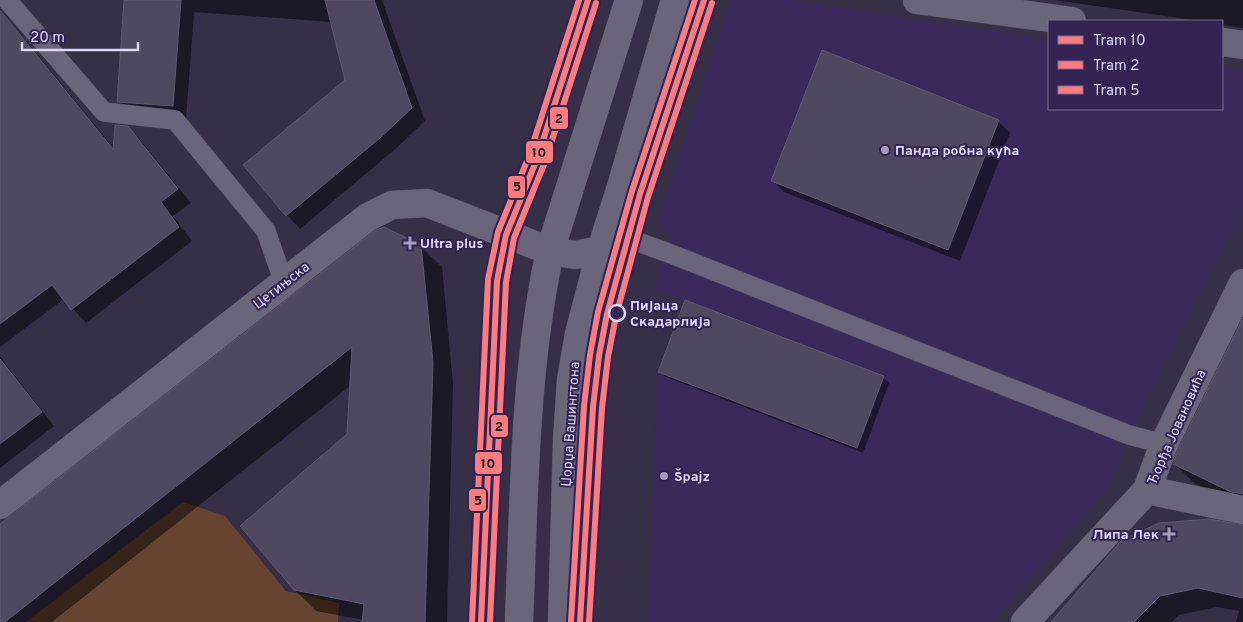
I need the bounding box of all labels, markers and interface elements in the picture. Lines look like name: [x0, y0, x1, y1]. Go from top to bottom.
scale bar: [22, 20, 139, 52]
legend: [1048, 20, 1223, 110]
text: 20 m: [30, 29, 65, 48]
text: Tram 10: [1093, 32, 1146, 51]
text: Tram 2: [1093, 57, 1139, 76]
text: Tram 5: [1093, 82, 1140, 101]
line badge: 2: [549, 106, 569, 130]
text: 2: [555, 111, 563, 128]
line badge: 10: [525, 140, 554, 164]
place label: Панда робна кућа: [895, 143, 1019, 160]
marker: Панда робна кућа: [879, 144, 891, 156]
text: 10: [532, 145, 546, 162]
line badge: 5: [507, 175, 526, 199]
text: 5: [513, 179, 521, 196]
place label: Ultra plus: [420, 236, 483, 253]
marker: Ultra plus: [404, 237, 416, 249]
street label: Цетињска: [250, 259, 313, 313]
place label: Пијаца Скадарлија: [630, 298, 710, 331]
marker: Пијаца Скадарлија: [608, 304, 626, 322]
street label: Џорџа Вашингтона: [559, 361, 584, 487]
street label: Ђорђа Јовановића: [1144, 367, 1211, 488]
line badge: 2: [490, 414, 509, 438]
text: 2: [495, 419, 503, 436]
line badge: 10: [474, 451, 503, 475]
text: 10: [481, 456, 495, 473]
place label: Špajz: [674, 468, 710, 486]
marker: Špajz: [658, 470, 670, 482]
line badge: 5: [468, 488, 487, 512]
text: 5: [474, 493, 482, 510]
place label: Липа Лек: [1092, 527, 1159, 544]
marker: Липа Лек: [1163, 528, 1175, 540]

